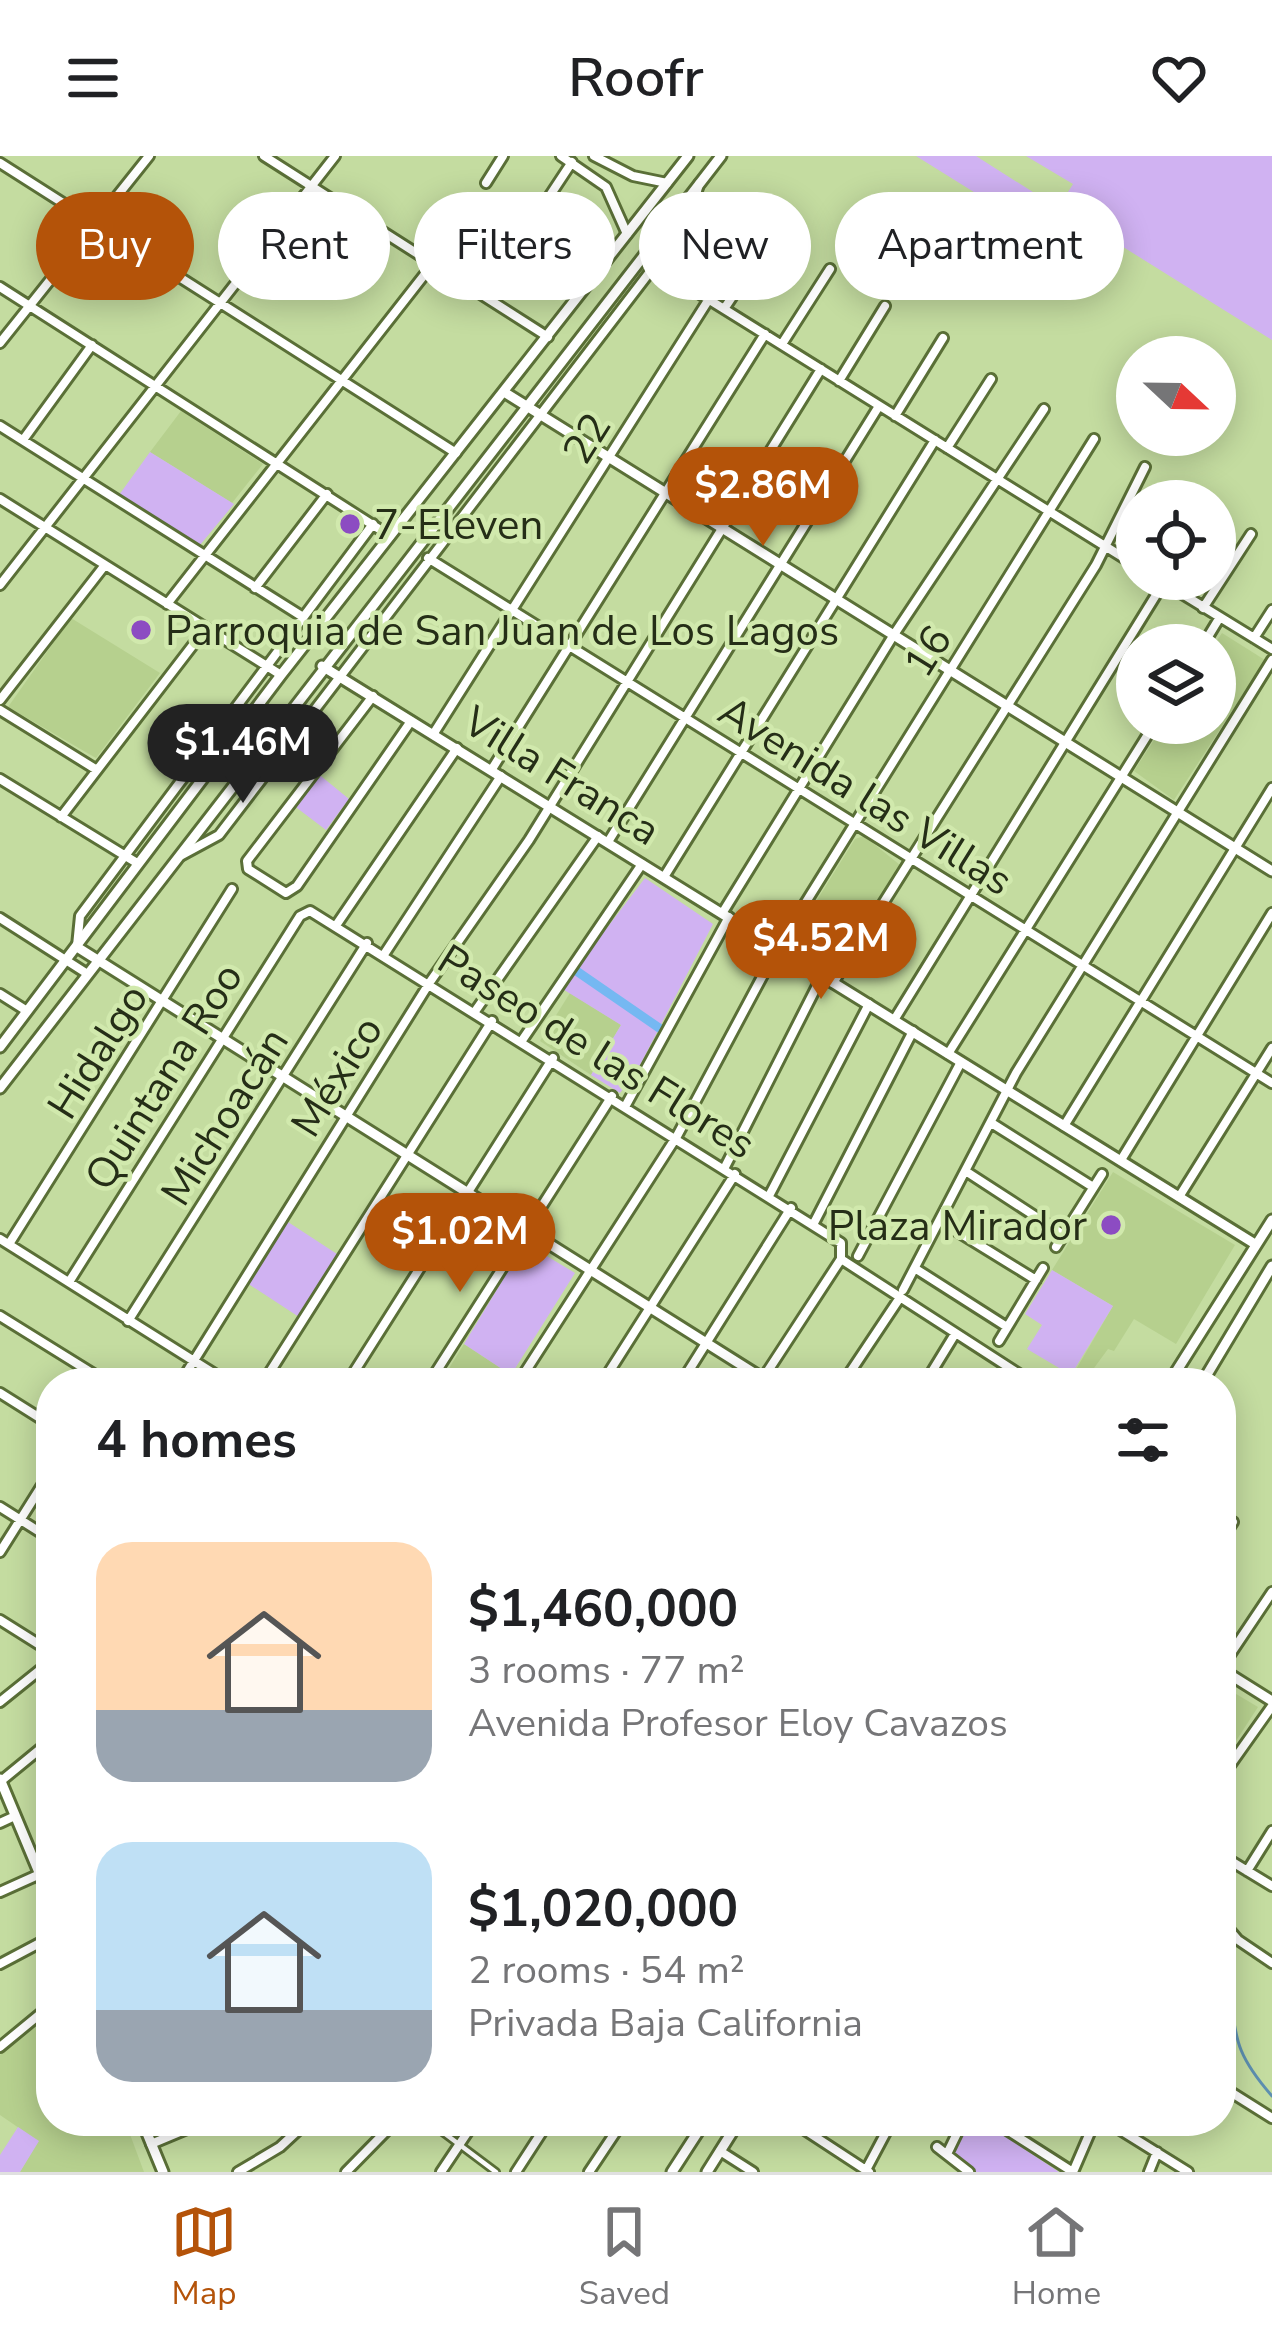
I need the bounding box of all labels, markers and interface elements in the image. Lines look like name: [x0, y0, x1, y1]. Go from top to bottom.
text: Roofr: [568, 41, 704, 115]
icon: menu: [60, 45, 126, 111]
icon: heart: [1146, 45, 1212, 111]
chip: Buy: [36, 192, 194, 300]
chip: Rent: [218, 192, 390, 300]
chip: Filters: [414, 192, 615, 300]
chip: New: [639, 192, 811, 300]
chip: Apartment: [835, 192, 1124, 300]
north arrow: [1116, 336, 1236, 456]
map controls: [1116, 336, 1236, 744]
street label: 22: [550, 402, 625, 475]
pin: $2.86M: [665, 447, 861, 549]
text: $2.86M: [694, 459, 832, 512]
button: locate: [1116, 480, 1236, 600]
place label: 7-Eleven: [374, 497, 543, 554]
marker: 7-Eleven: [337, 511, 363, 537]
place label: Parroquia de San Juan de Los Lagos: [165, 603, 839, 660]
street label: 16: [891, 615, 966, 688]
marker: Parroquia de San Juan de Los Lagos: [128, 617, 154, 643]
button: layers: [1116, 624, 1236, 744]
street label: Avenida las Villas: [708, 683, 1023, 909]
street label: Villa Franca: [451, 693, 670, 859]
pin: $1.46M: [145, 704, 341, 806]
text: $1.46M: [174, 716, 312, 769]
pin: $4.52M: [723, 900, 919, 1002]
text: $4.52M: [752, 912, 890, 965]
street label: Paseo de las Flores: [427, 932, 766, 1173]
street label: Quintana Roo: [72, 952, 257, 1201]
street label: Hidalgo: [35, 974, 162, 1130]
street label: México: [278, 1006, 396, 1148]
street label: Michoacán: [148, 1017, 302, 1217]
pin: $1.02M: [362, 1193, 558, 1295]
place label: Plaza Mirador: [828, 1198, 1087, 1255]
text: $1.02M: [391, 1205, 529, 1258]
marker: Plaza Mirador: [1098, 1212, 1124, 1238]
text: 4 homes: [96, 1405, 297, 1475]
icon: filters: [1110, 1407, 1176, 1473]
text: $1,460,000: [468, 1574, 738, 1644]
icon: home: [192, 1590, 336, 1734]
text: 3 rooms · 77 m²: [468, 1644, 745, 1697]
text: Avenida Profesor Eloy Cavazos: [468, 1697, 1008, 1750]
text: $1,020,000: [468, 1874, 738, 1944]
icon: home: [192, 1890, 336, 2034]
text: 2 rooms · 54 m²: [468, 1944, 745, 1997]
text: Privada Baja California: [468, 1997, 863, 2050]
tab: Map: [171, 2199, 237, 2316]
tab: Saved: [579, 2199, 670, 2316]
tab: Home: [1012, 2199, 1101, 2316]

